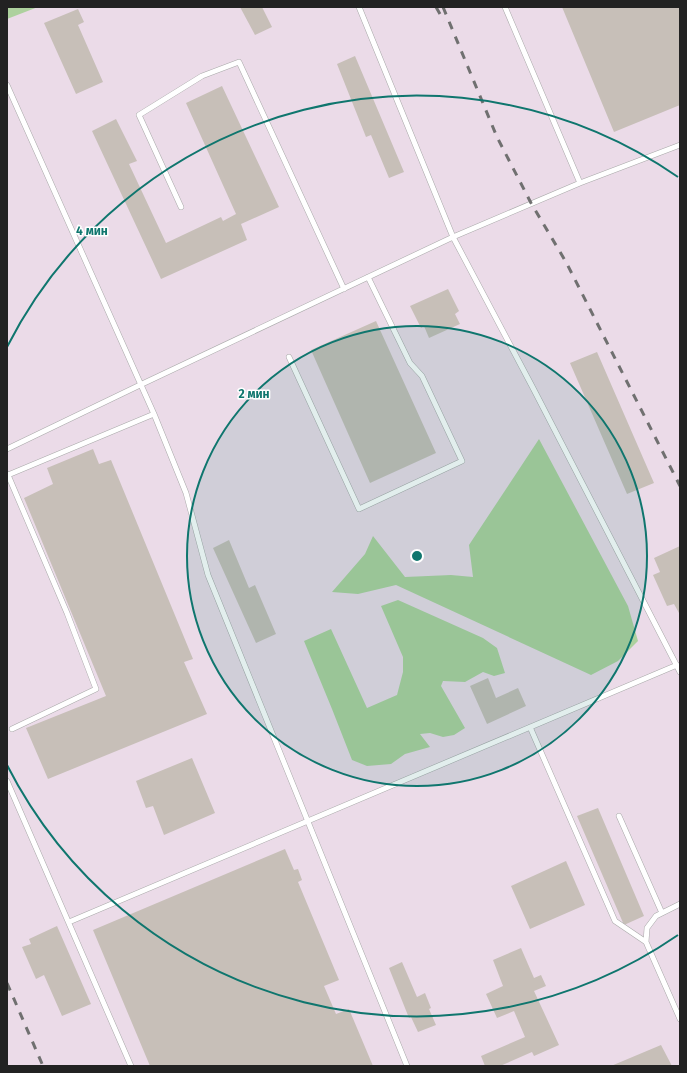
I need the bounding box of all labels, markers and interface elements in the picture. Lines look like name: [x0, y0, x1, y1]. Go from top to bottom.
text: 4 мин: [76, 224, 108, 238]
text: 2 мин: [238, 387, 270, 401]
centre of rings: [410, 549, 424, 563]

